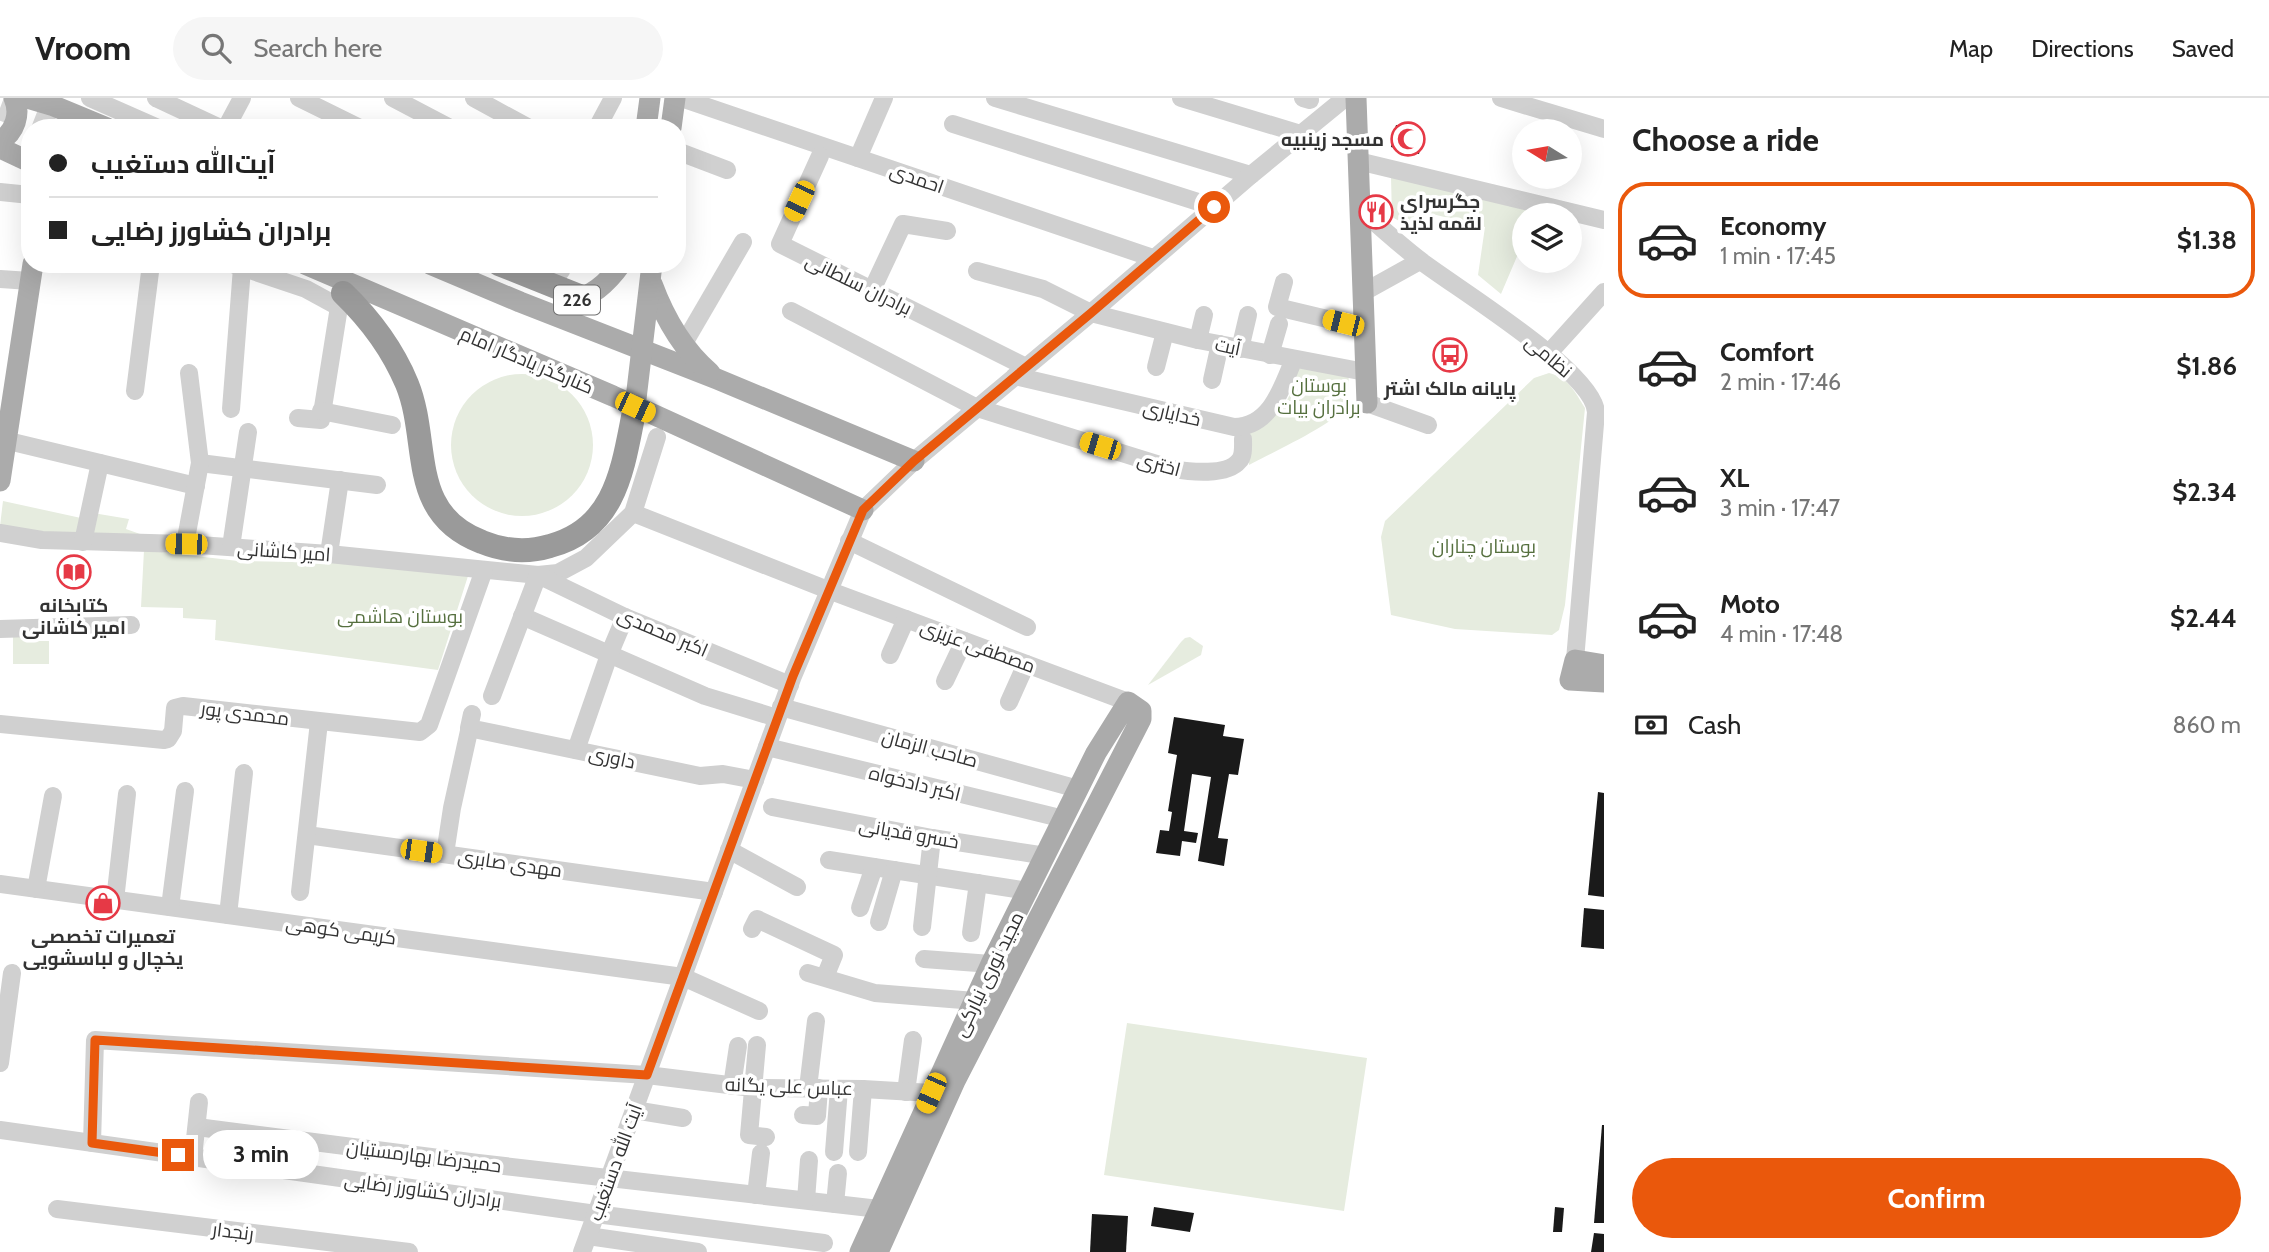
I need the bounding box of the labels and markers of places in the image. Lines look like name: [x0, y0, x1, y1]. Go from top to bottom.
mosque icon: مسجد زینبیه: [1389, 120, 1427, 158]
place label: مسجد زینبیه: [1281, 128, 1384, 152]
place label: جگرسرای لقمه لذیذ: [1400, 190, 1482, 235]
restaurant icon: جگرسرای لقمه لذیذ: [1357, 193, 1395, 231]
bus stop icon: پایانه مالک اشتر: [1431, 336, 1469, 374]
place label: پایانه مالک اشتر: [1383, 377, 1516, 402]
library icon: کتابخانه امیر کاشانی: [55, 553, 93, 591]
place label: کتابخانه امیر کاشانی: [22, 594, 126, 639]
shop icon: تعمیرات تخصصی یخچال و لباسشویی: [84, 884, 122, 922]
place label: تعمیرات تخصصی یخچال و لباسشویی: [23, 925, 183, 972]

